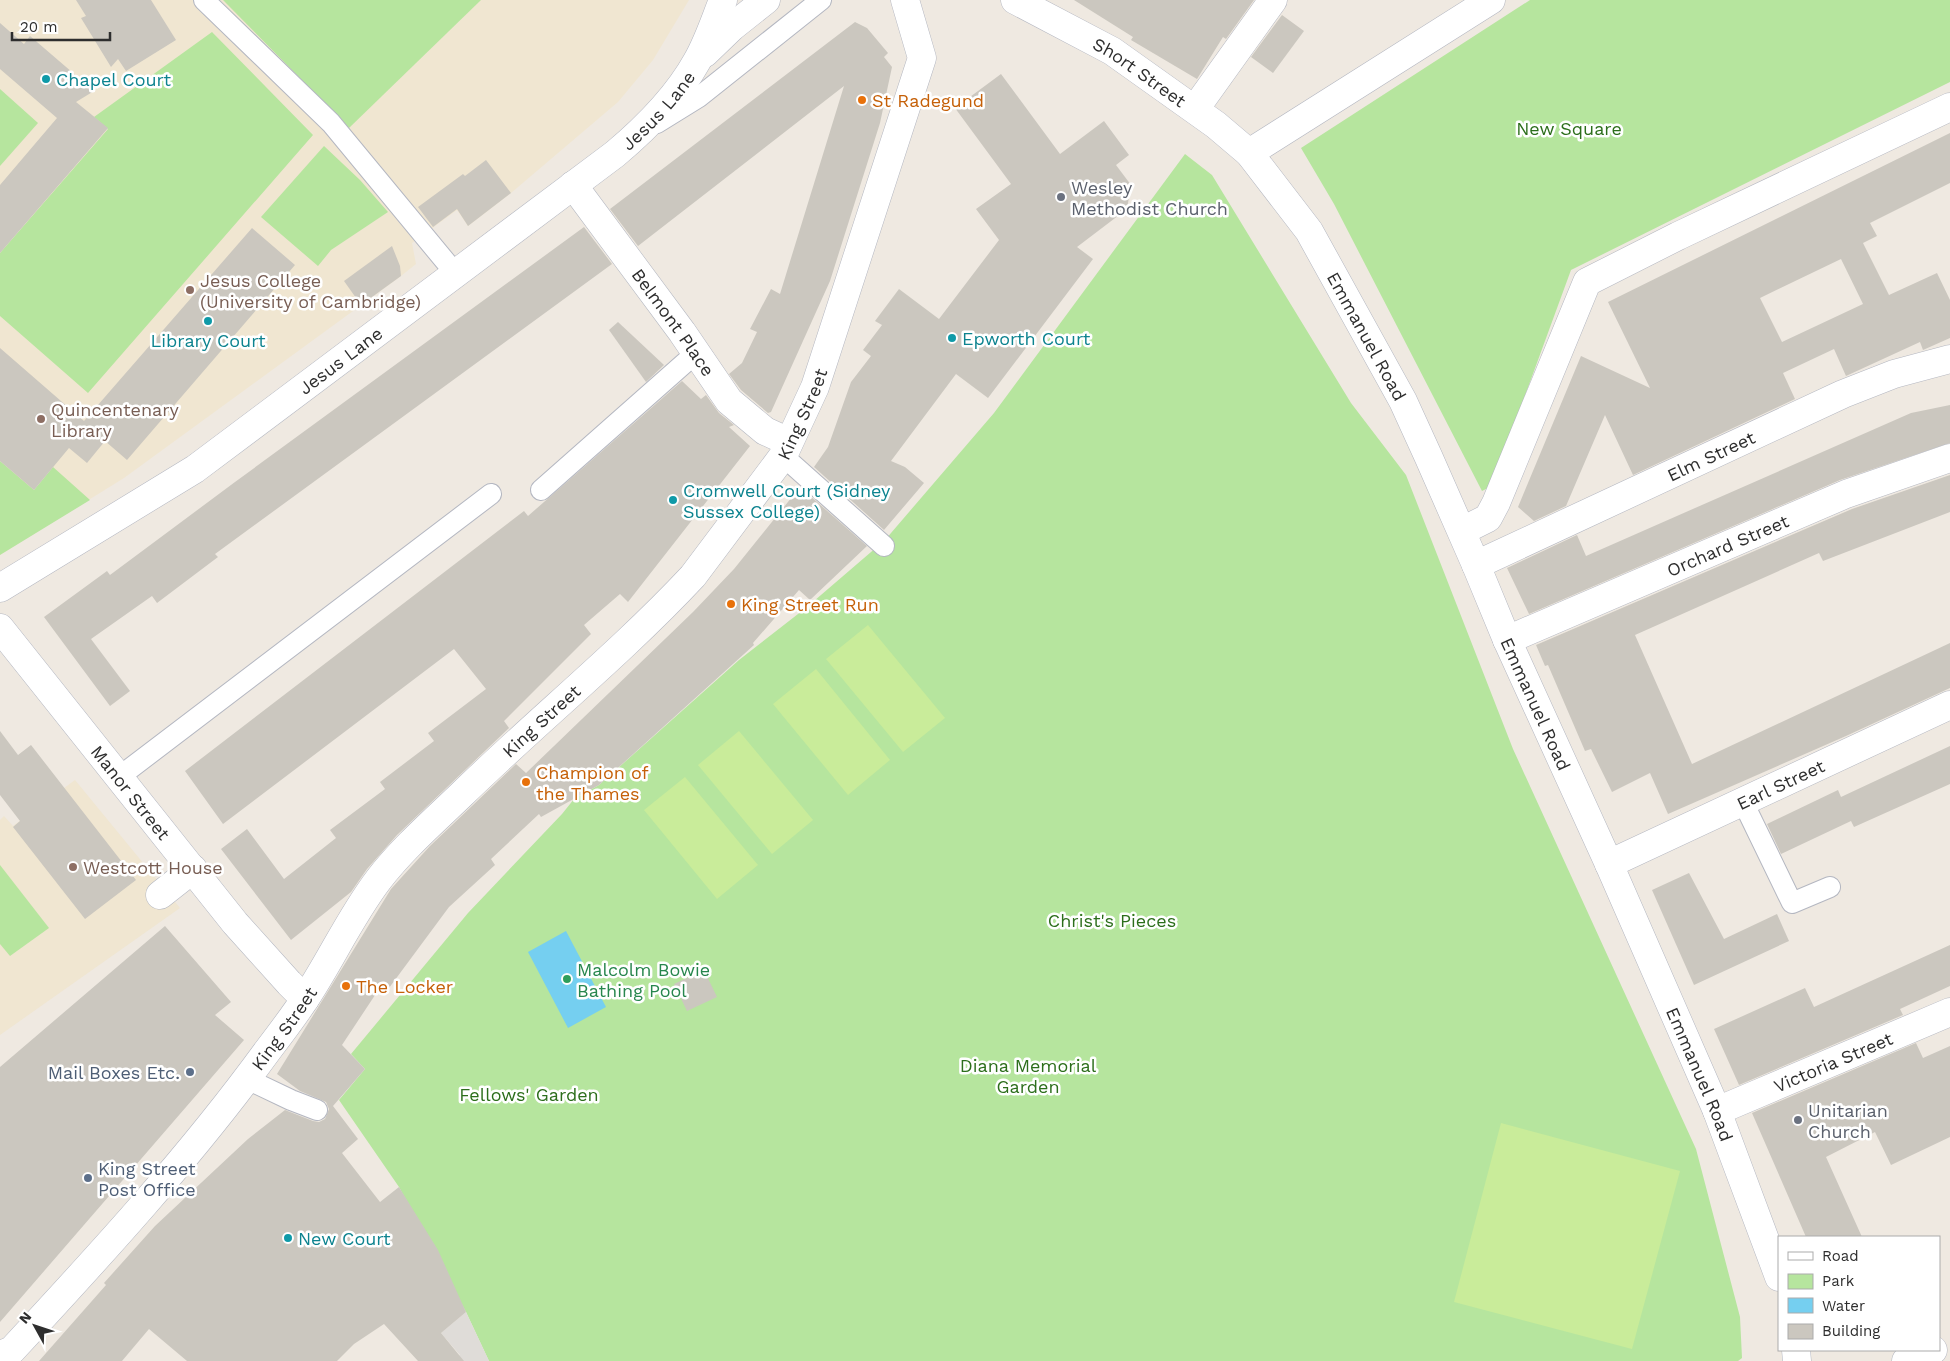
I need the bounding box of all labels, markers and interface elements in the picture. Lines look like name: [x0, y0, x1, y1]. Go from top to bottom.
scale bar: [12, 10, 110, 42]
text: 20 m: [20, 18, 58, 36]
street label: Short Street: [1090, 33, 1191, 111]
street label: Jesus Lane: [617, 67, 699, 154]
place label: Chapel Court: [56, 69, 171, 90]
marker: Chapel Court: [40, 73, 52, 85]
place label: St Radegund: [872, 90, 984, 111]
marker: St Radegund: [856, 94, 868, 106]
park label: New Square: [1516, 118, 1622, 139]
place label: Wesley Methodist Church: [1071, 177, 1228, 219]
marker: Wesley Methodist Church: [1055, 191, 1067, 203]
street label: Belmont Place: [628, 264, 719, 380]
street label: Emmanuel Road: [1323, 268, 1411, 404]
place label: Jesus College (University of Cambridge): [200, 270, 421, 312]
marker: Jesus College (University of Cambridge): [184, 284, 196, 296]
marker: Library Court: [202, 315, 214, 327]
street label: Jesus Lane: [294, 322, 386, 398]
place label: Epworth Court: [962, 328, 1091, 349]
place label: Library Court: [150, 330, 266, 351]
marker: Epworth Court: [946, 332, 958, 344]
street label: King Street: [772, 365, 831, 463]
place label: Quincentenary Library: [51, 399, 180, 441]
marker: Quincentenary Library: [35, 413, 47, 425]
street label: Elm Street: [1663, 426, 1758, 485]
place label: Cromwell Court (Sidney Sussex College): [683, 480, 891, 522]
marker: Cromwell Court (Sidney Sussex College): [667, 494, 679, 506]
street label: Orchard Street: [1663, 509, 1792, 581]
place label: King Street Run: [741, 594, 879, 615]
marker: King Street Run: [725, 598, 737, 610]
street label: Emmanuel Road: [1497, 634, 1575, 774]
street label: King Street: [498, 680, 585, 761]
street label: Manor Street: [87, 741, 175, 844]
street label: Earl Street: [1733, 754, 1828, 814]
place label: Champion of the Thames: [536, 762, 649, 804]
marker: Champion of the Thames: [520, 776, 532, 788]
place label: Westcott House: [83, 857, 223, 878]
marker: Westcott House: [67, 861, 79, 873]
park label: Christ's Pieces: [1048, 910, 1176, 931]
place label: Malcolm Bowie Bathing Pool: [577, 959, 710, 1001]
marker: Malcolm Bowie Bathing Pool: [561, 973, 573, 985]
place label: The Locker: [356, 976, 453, 997]
marker: The Locker: [340, 980, 352, 992]
street label: King Street: [247, 982, 321, 1074]
street label: Emmanuel Road: [1662, 1004, 1738, 1144]
street label: Victoria Street: [1770, 1027, 1896, 1096]
park label: Diana Memorial Garden: [960, 1055, 1097, 1097]
place label: Mail Boxes Etc.: [48, 1062, 180, 1083]
marker: Mail Boxes Etc.: [184, 1066, 196, 1078]
park label: Fellows' Garden: [459, 1084, 599, 1105]
place label: Unitarian Church: [1808, 1100, 1888, 1142]
marker: Unitarian Church: [1792, 1114, 1804, 1126]
place label: King Street Post Office: [98, 1158, 196, 1200]
marker: King Street Post Office: [82, 1172, 94, 1184]
place label: New Court: [298, 1228, 391, 1249]
marker: New Court: [282, 1232, 294, 1244]
legend: [1778, 1236, 1940, 1351]
text: Road: [1822, 1247, 1859, 1265]
text: Park: [1822, 1272, 1855, 1290]
text: Water: [1822, 1297, 1865, 1315]
north arrow: [10, 1301, 60, 1351]
text: N: [16, 1309, 35, 1327]
text: Building: [1822, 1322, 1880, 1340]

